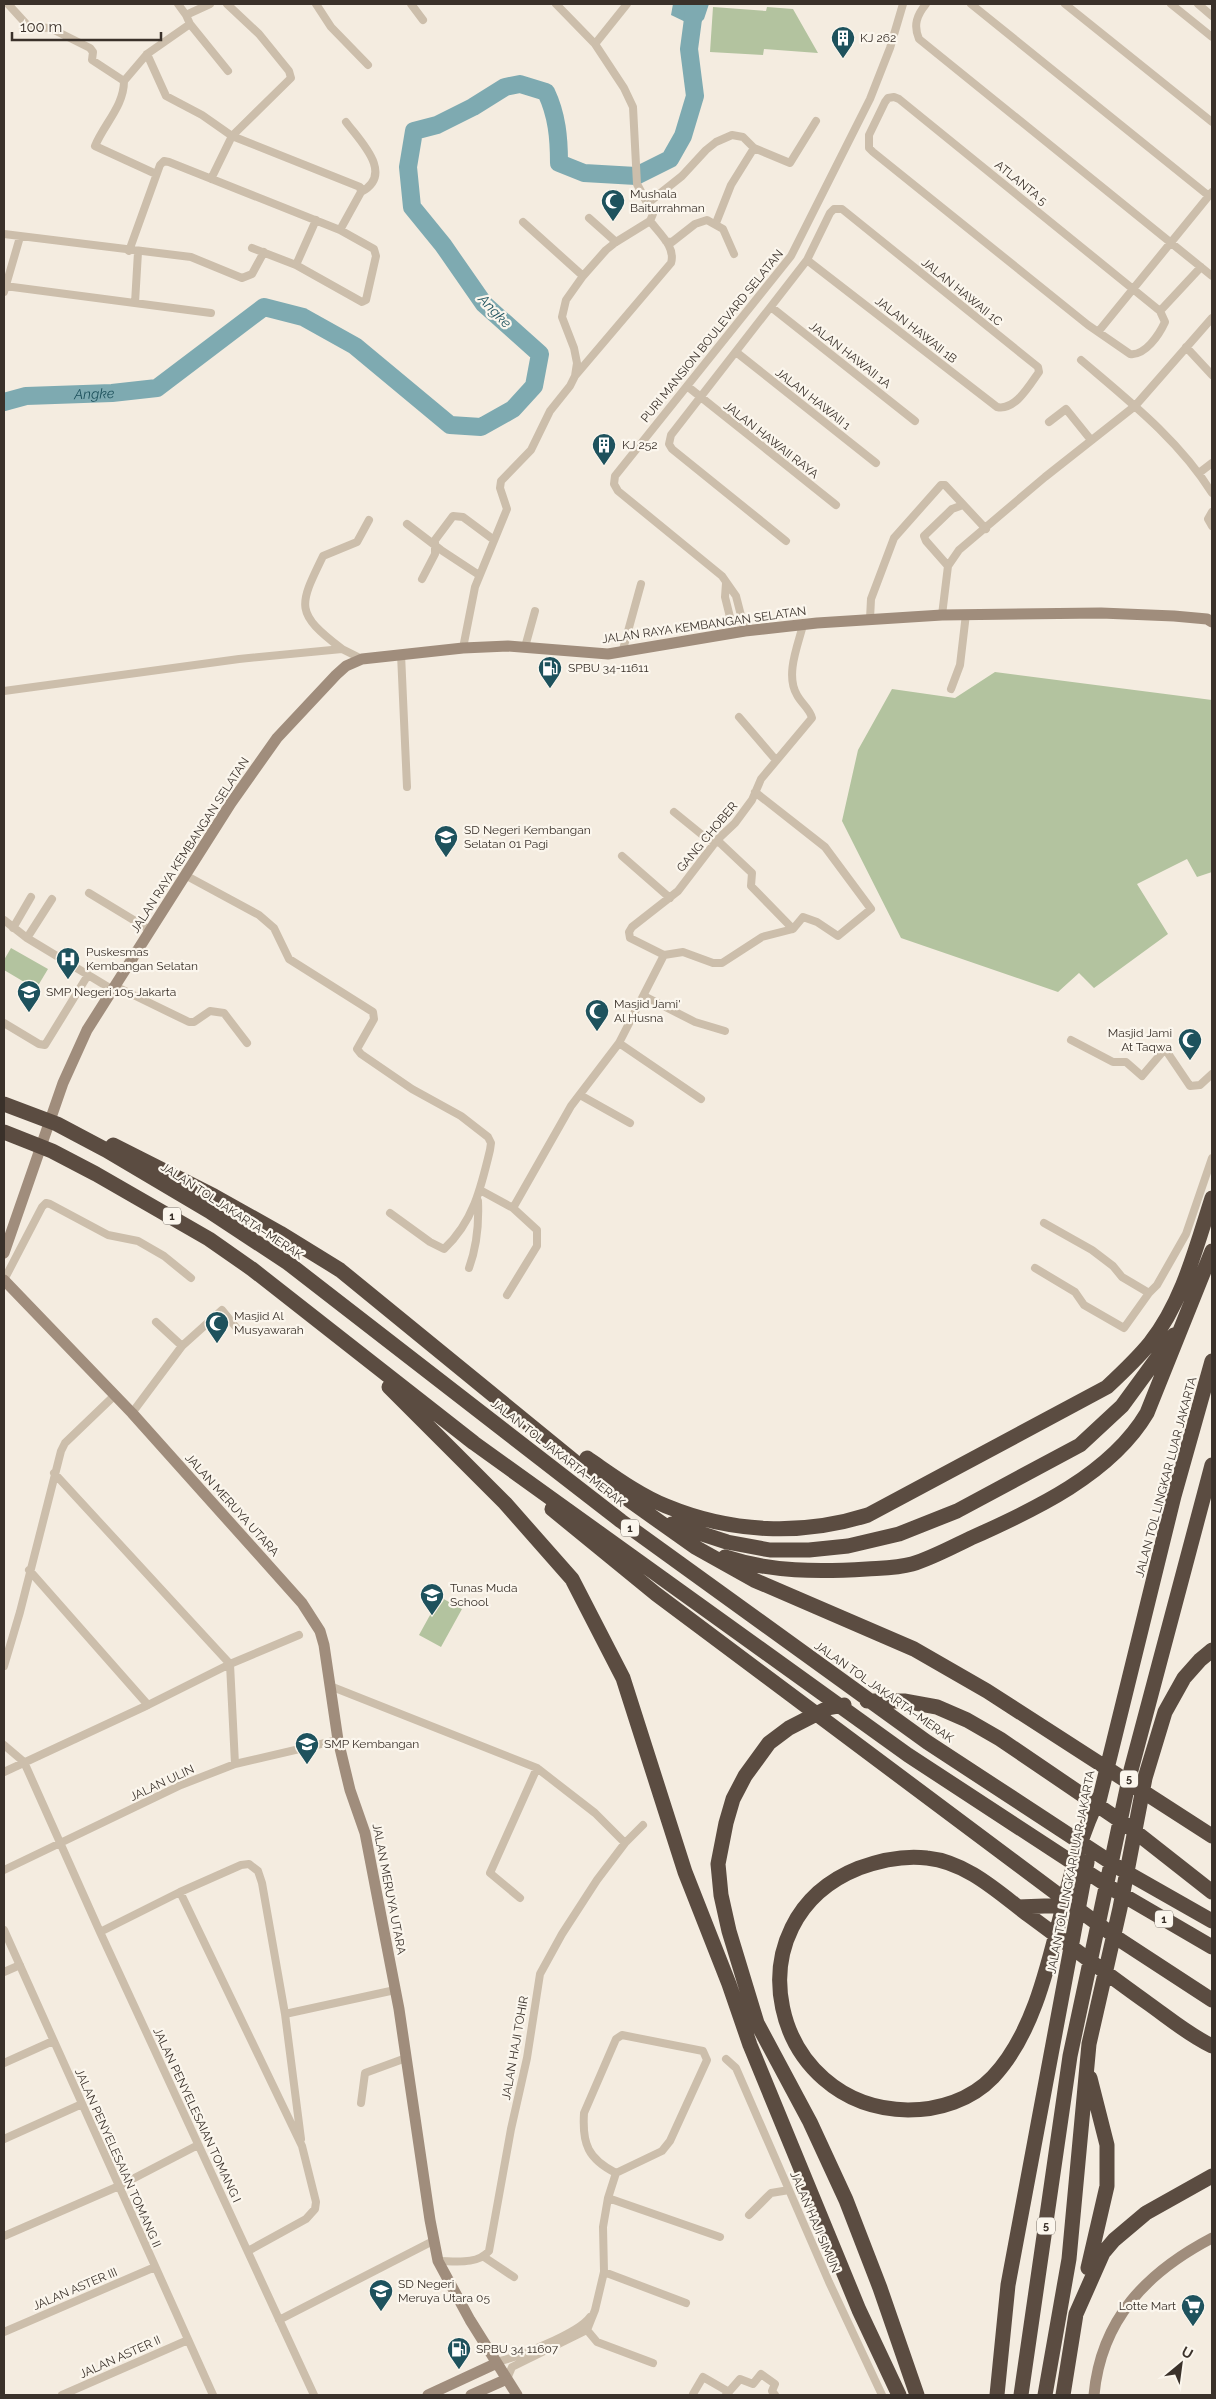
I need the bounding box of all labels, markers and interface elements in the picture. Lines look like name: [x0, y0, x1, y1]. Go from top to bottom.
scale bar: [12, 10, 161, 42]
text: 100 m: [20, 18, 62, 36]
building icon: KJ 262: [830, 25, 856, 59]
place label: KJ 262: [860, 31, 896, 45]
street label: ATLANTA 5: [992, 158, 1050, 208]
place label: Mushala Baiturrahman: [630, 187, 705, 215]
mosque icon: Mushala Baiturrahman: [600, 188, 626, 222]
street label: PURI MANSION BOULEVARD SELATAN: [638, 247, 786, 425]
street label: JALAN HAWAII 1C: [919, 255, 1005, 329]
water label: Angke: [475, 290, 515, 331]
street label: JALAN HAWAII 1B: [872, 294, 960, 366]
street label: JALAN HAWAII 1A: [806, 319, 894, 391]
street label: JALAN HAWAII 1: [773, 365, 853, 433]
water label: Angke: [73, 385, 115, 402]
street label: JALAN HAWAII RAYA: [721, 399, 821, 481]
building icon: KJ 252: [591, 432, 617, 466]
place label: KJ 252: [622, 438, 658, 452]
street label: JALAN RAYA KEMBANGAN SELATAN: [601, 604, 807, 646]
fuel station icon: SPBU 34-11611: [537, 655, 563, 689]
place label: SPBU 34-11611: [568, 661, 649, 675]
street label: JALAN RAYA KEMBANGAN SELATAN: [128, 755, 252, 935]
street label: GANG CHOBER: [674, 799, 740, 875]
place label: SD Negeri Kembangan Selatan 01 Pagi: [464, 823, 591, 851]
school or university icon: SD Negeri Kembangan Selatan 01 Pagi: [433, 824, 459, 858]
place label: Puskesmas Kembangan Selatan: [86, 945, 198, 973]
hospital icon: Puskesmas Kembangan Selatan: [55, 946, 81, 980]
school or university icon: SMP Negeri 105 Jakarta: [16, 979, 42, 1013]
place label: SMP Negeri 105 Jakarta: [46, 985, 176, 999]
place label: Masjid Jami' Al Husna: [614, 997, 681, 1025]
mosque icon: Masjid Jami' Al Husna: [584, 998, 610, 1032]
place label: Masjid Jami At Taqwa: [1108, 1026, 1172, 1054]
mosque icon: Masjid Jami At Taqwa: [1177, 1027, 1203, 1061]
street label: JALAN TOL JAKARTA–MERAK: [158, 1160, 306, 1262]
road number: 1: [163, 1208, 181, 1224]
place label: Masjid Al Musyawarah: [234, 1309, 304, 1337]
mosque icon: Masjid Al Musyawarah: [204, 1310, 230, 1344]
street label: JALAN TOL LINGKAR LUAR JAKARTA: [1132, 1375, 1200, 1579]
street label: JALAN TOL JAKARTA–MERAK: [488, 1396, 628, 1510]
street label: JALAN MERUYA UTARA: [182, 1451, 282, 1559]
road number: 1: [621, 1520, 639, 1536]
place label: Tunas Muda School: [450, 1581, 518, 1609]
school or university icon: Tunas Muda School: [419, 1582, 445, 1616]
street label: JALAN TOL JAKARTA–MERAK: [812, 1639, 956, 1746]
school or university icon: SMP Kembangan: [294, 1731, 320, 1765]
place label: SMP Kembangan: [324, 1737, 419, 1751]
street label: JALAN ULIN: [128, 1762, 196, 1804]
street label: JALAN TOL LINGKAR LUAR JAKARTA: [1044, 1769, 1098, 1975]
road number: 5: [1120, 1770, 1138, 1788]
street label: JALAN MERUYA UTARA: [369, 1822, 409, 1956]
road number: 1: [1155, 1910, 1173, 1928]
street label: JALAN HAJI TOHIR: [499, 1995, 531, 2101]
street label: JALAN PENYELESAIAN TOMANG I: [150, 2025, 244, 2205]
street label: JALAN PENYELESAIAN TOMANG II: [72, 2066, 164, 2250]
street label: JALAN HAJI SIMUN: [787, 2169, 843, 2275]
road number: 5: [1037, 2218, 1055, 2234]
street label: JALAN ASTER III: [31, 2265, 119, 2313]
place label: SD Negeri Meruya Utara 05: [398, 2277, 490, 2305]
school or university icon: SD Negeri Meruya Utara 05: [368, 2278, 394, 2312]
supermarket icon: Lotte Mart: [1180, 2293, 1206, 2327]
place label: Lotte Mart: [1119, 2299, 1176, 2313]
street label: JALAN ASTER II: [77, 2333, 163, 2381]
fuel station icon: SPBU 34 11607: [446, 2336, 472, 2370]
north arrow: [1156, 2339, 1206, 2389]
place label: SPBU 34 11607: [476, 2342, 559, 2356]
text: U: [1179, 2343, 1196, 2362]

